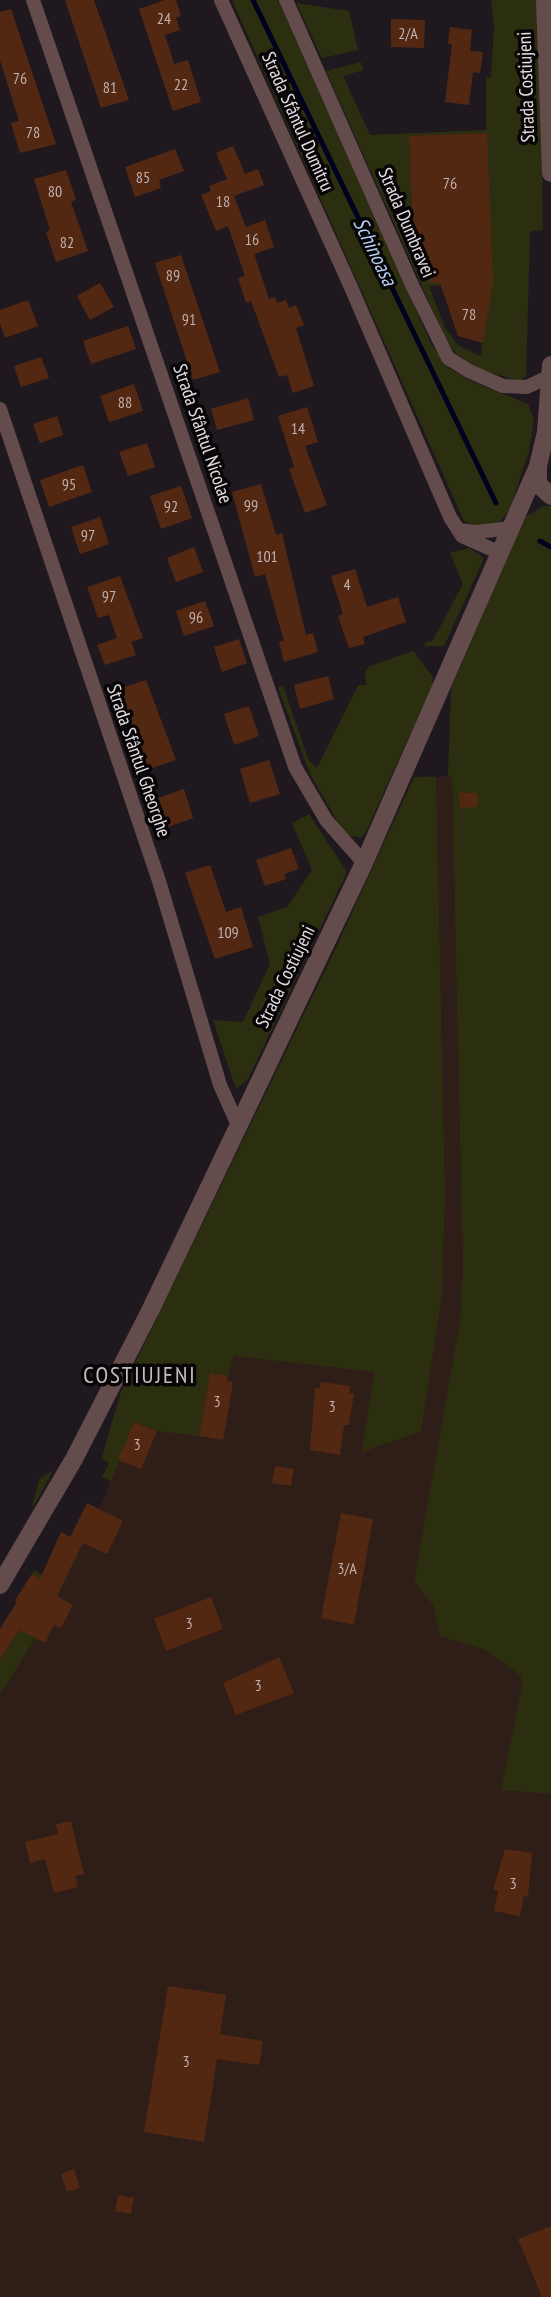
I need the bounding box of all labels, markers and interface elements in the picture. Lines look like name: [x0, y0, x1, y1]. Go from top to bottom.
house number: 24: [157, 9, 171, 29]
house number: 2/A: [398, 24, 418, 44]
street label: Strada Costiujeni: [514, 31, 540, 143]
street label: Strada Sfântul Dumitru: [256, 49, 338, 195]
house number: 76: [13, 69, 27, 89]
house number: 22: [174, 75, 188, 95]
house number: 81: [103, 78, 117, 98]
house number: 78: [26, 123, 40, 143]
street label: Strada Dumbravei: [373, 165, 439, 281]
house number: 85: [136, 168, 150, 188]
house number: 76: [443, 174, 457, 194]
house number: 80: [48, 182, 62, 202]
house number: 18: [216, 192, 230, 212]
water label: Schinoasa: [347, 214, 401, 290]
house number: 16: [245, 230, 259, 250]
house number: 82: [60, 233, 74, 253]
house number: 89: [166, 266, 180, 286]
house number: 78: [462, 305, 476, 325]
house number: 91: [182, 310, 196, 330]
street label: Strada Sfântul Nicolae: [167, 361, 237, 507]
house number: 88: [118, 393, 132, 413]
house number: 14: [291, 419, 305, 439]
house number: 95: [62, 475, 76, 495]
house number: 99: [244, 496, 258, 516]
house number: 92: [164, 497, 178, 517]
house number: 97: [81, 526, 95, 546]
house number: 101: [256, 547, 278, 567]
house number: 4: [343, 575, 351, 595]
house number: 97: [102, 587, 116, 607]
house number: 96: [189, 608, 203, 628]
street label: Strada Sfântul Gheorghe: [101, 682, 175, 840]
street label: Strada Costiujeni: [251, 922, 321, 1032]
house number: 109: [217, 923, 239, 943]
district label: COSTIUJENI: [85, 1362, 195, 1390]
house number: 3: [213, 1392, 221, 1412]
house number: 3: [328, 1397, 336, 1417]
house number: 3: [133, 1435, 141, 1455]
house number: 3/A: [337, 1559, 357, 1579]
house number: 3: [185, 1614, 193, 1634]
house number: 3: [254, 1676, 262, 1696]
house number: 3: [509, 1874, 517, 1894]
house number: 3: [182, 2052, 190, 2072]

